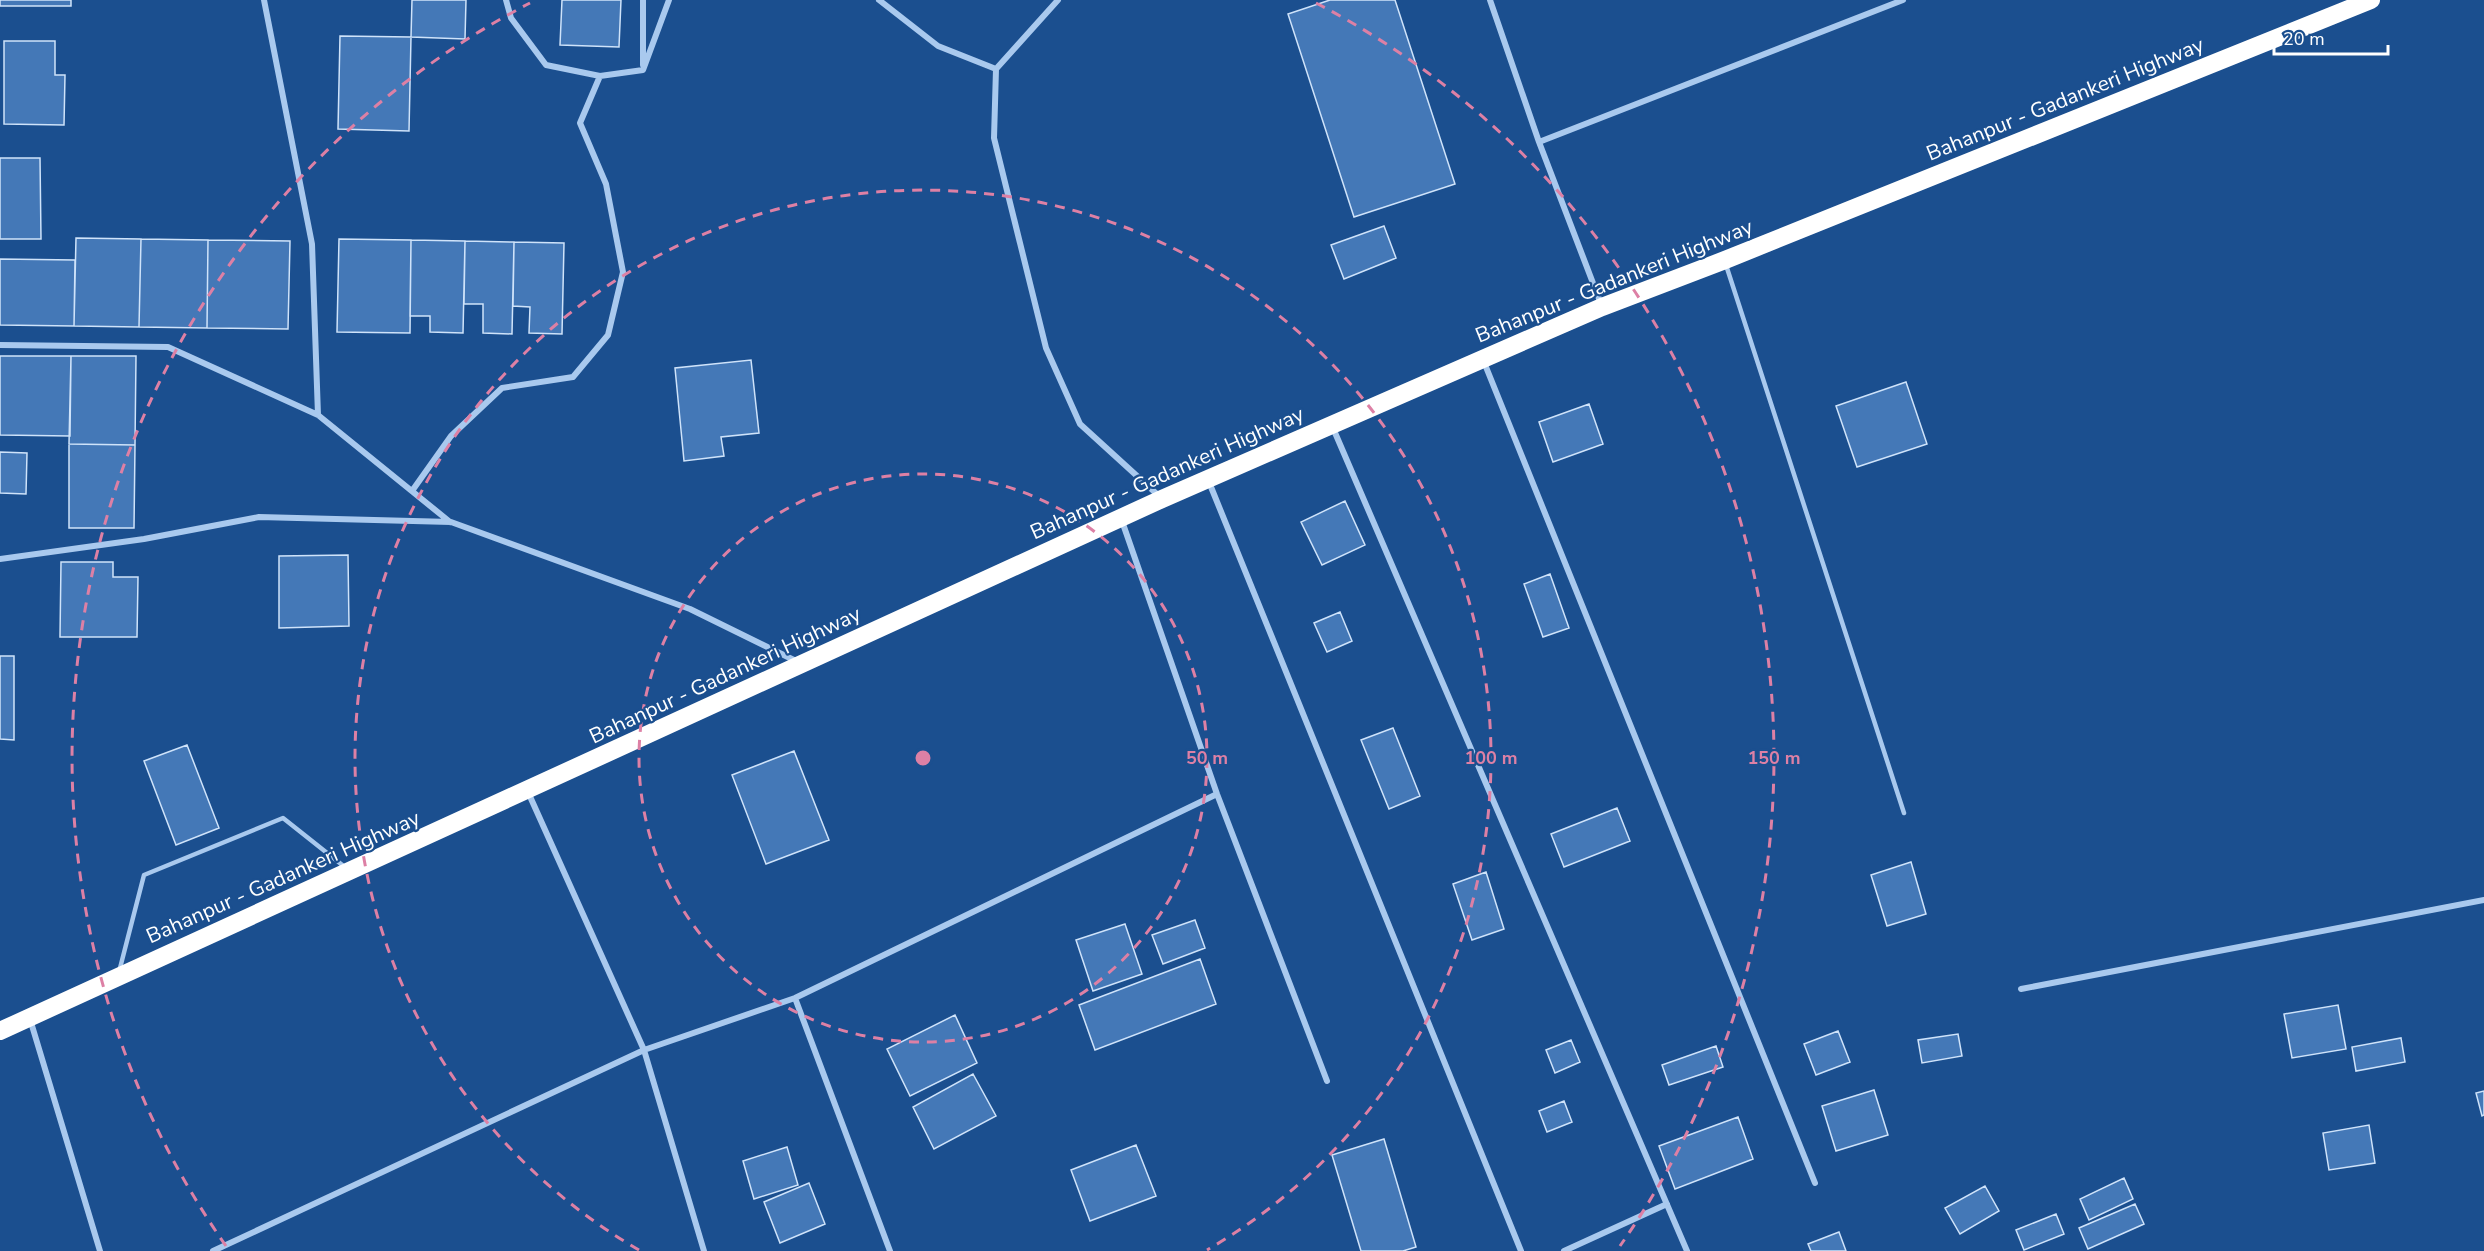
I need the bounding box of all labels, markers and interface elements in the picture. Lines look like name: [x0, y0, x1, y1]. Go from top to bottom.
scale bar: [2274, 18, 2388, 56]
text: 20 m: [2283, 27, 2325, 51]
street label: Bahanpur - Gadankeri Highway: [1922, 30, 2208, 168]
street label: Bahanpur - Gadankeri Highway: [1471, 212, 1757, 350]
street label: Bahanpur - Gadankeri Highway: [1026, 400, 1308, 546]
street label: Bahanpur - Gadankeri Highway: [585, 600, 866, 750]
text: 50 m: [1186, 746, 1228, 770]
text: 100 m: [1464, 746, 1518, 770]
text: 150 m: [1747, 746, 1801, 770]
centre of rings: [913, 748, 933, 768]
street label: Bahanpur - Gadankeri Highway: [142, 804, 424, 950]

